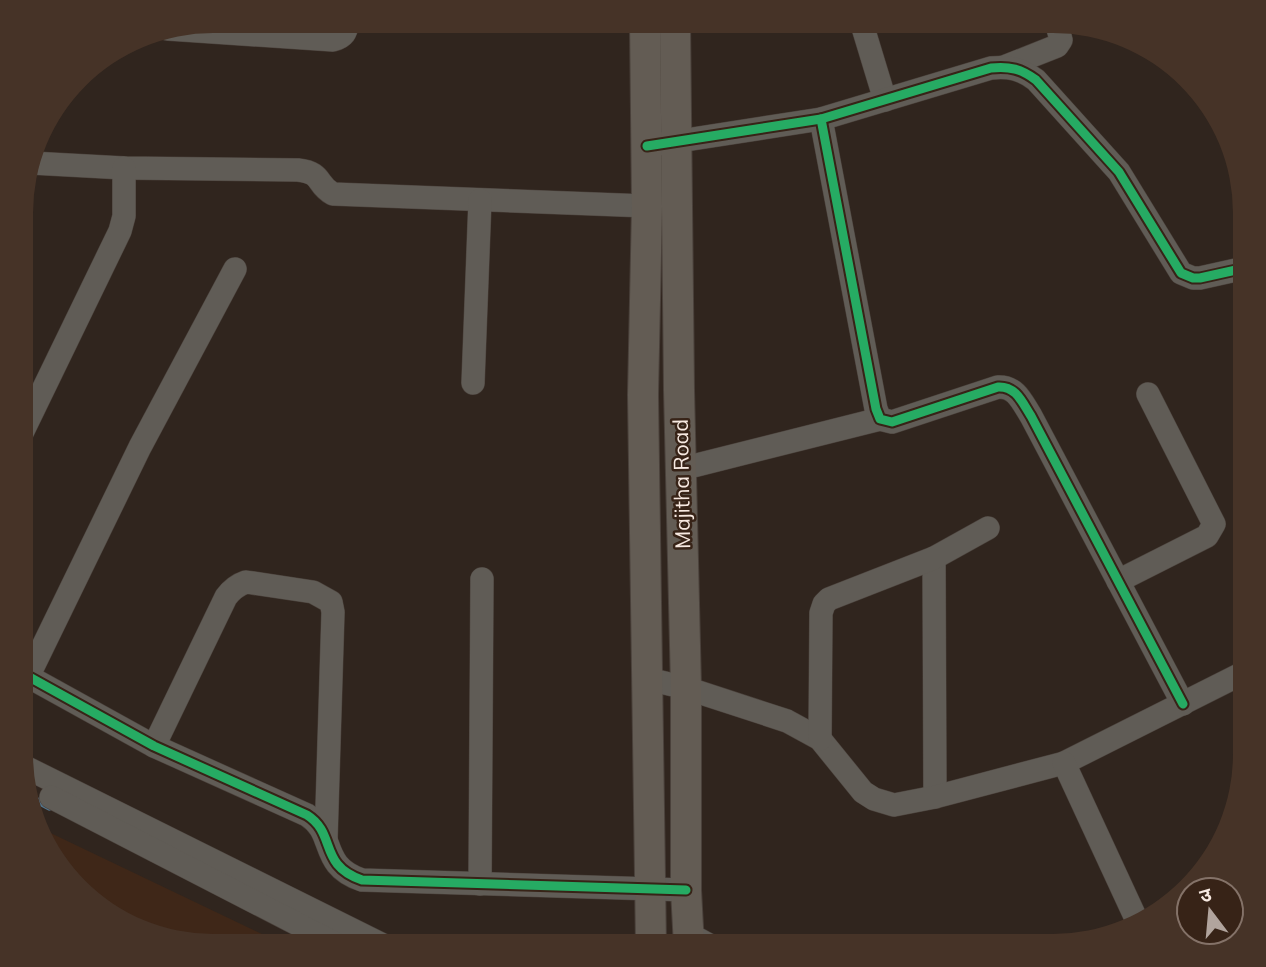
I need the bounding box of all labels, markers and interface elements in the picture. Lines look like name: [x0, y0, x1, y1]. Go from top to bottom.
street label: Majitha Road: [667, 419, 695, 549]
north arrow: [1175, 876, 1245, 946]
text: उ: [1197, 881, 1215, 908]

